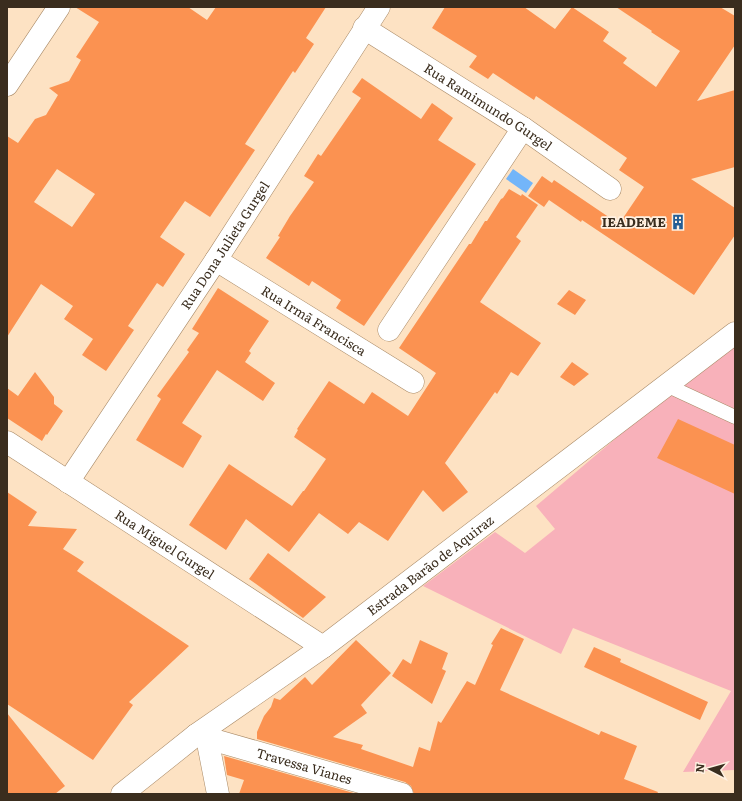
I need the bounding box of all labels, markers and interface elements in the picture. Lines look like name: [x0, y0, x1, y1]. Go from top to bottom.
street label: Rua Ramimundo Gurgel: [421, 58, 557, 155]
street label: Rua Dona Julieta Gurgel: [176, 177, 274, 313]
place label: IEADEME: [602, 212, 666, 231]
building icon: IEADEME: [669, 213, 687, 231]
street label: Rua Irmã Francisca: [258, 280, 370, 360]
street label: Rua Miguel Gurgel: [112, 505, 219, 584]
street label: Estrada Barão de Aquiraz: [363, 510, 497, 619]
street label: Travessa Vianes: [254, 743, 354, 788]
north arrow: [690, 749, 730, 789]
text: N: [691, 762, 707, 773]

